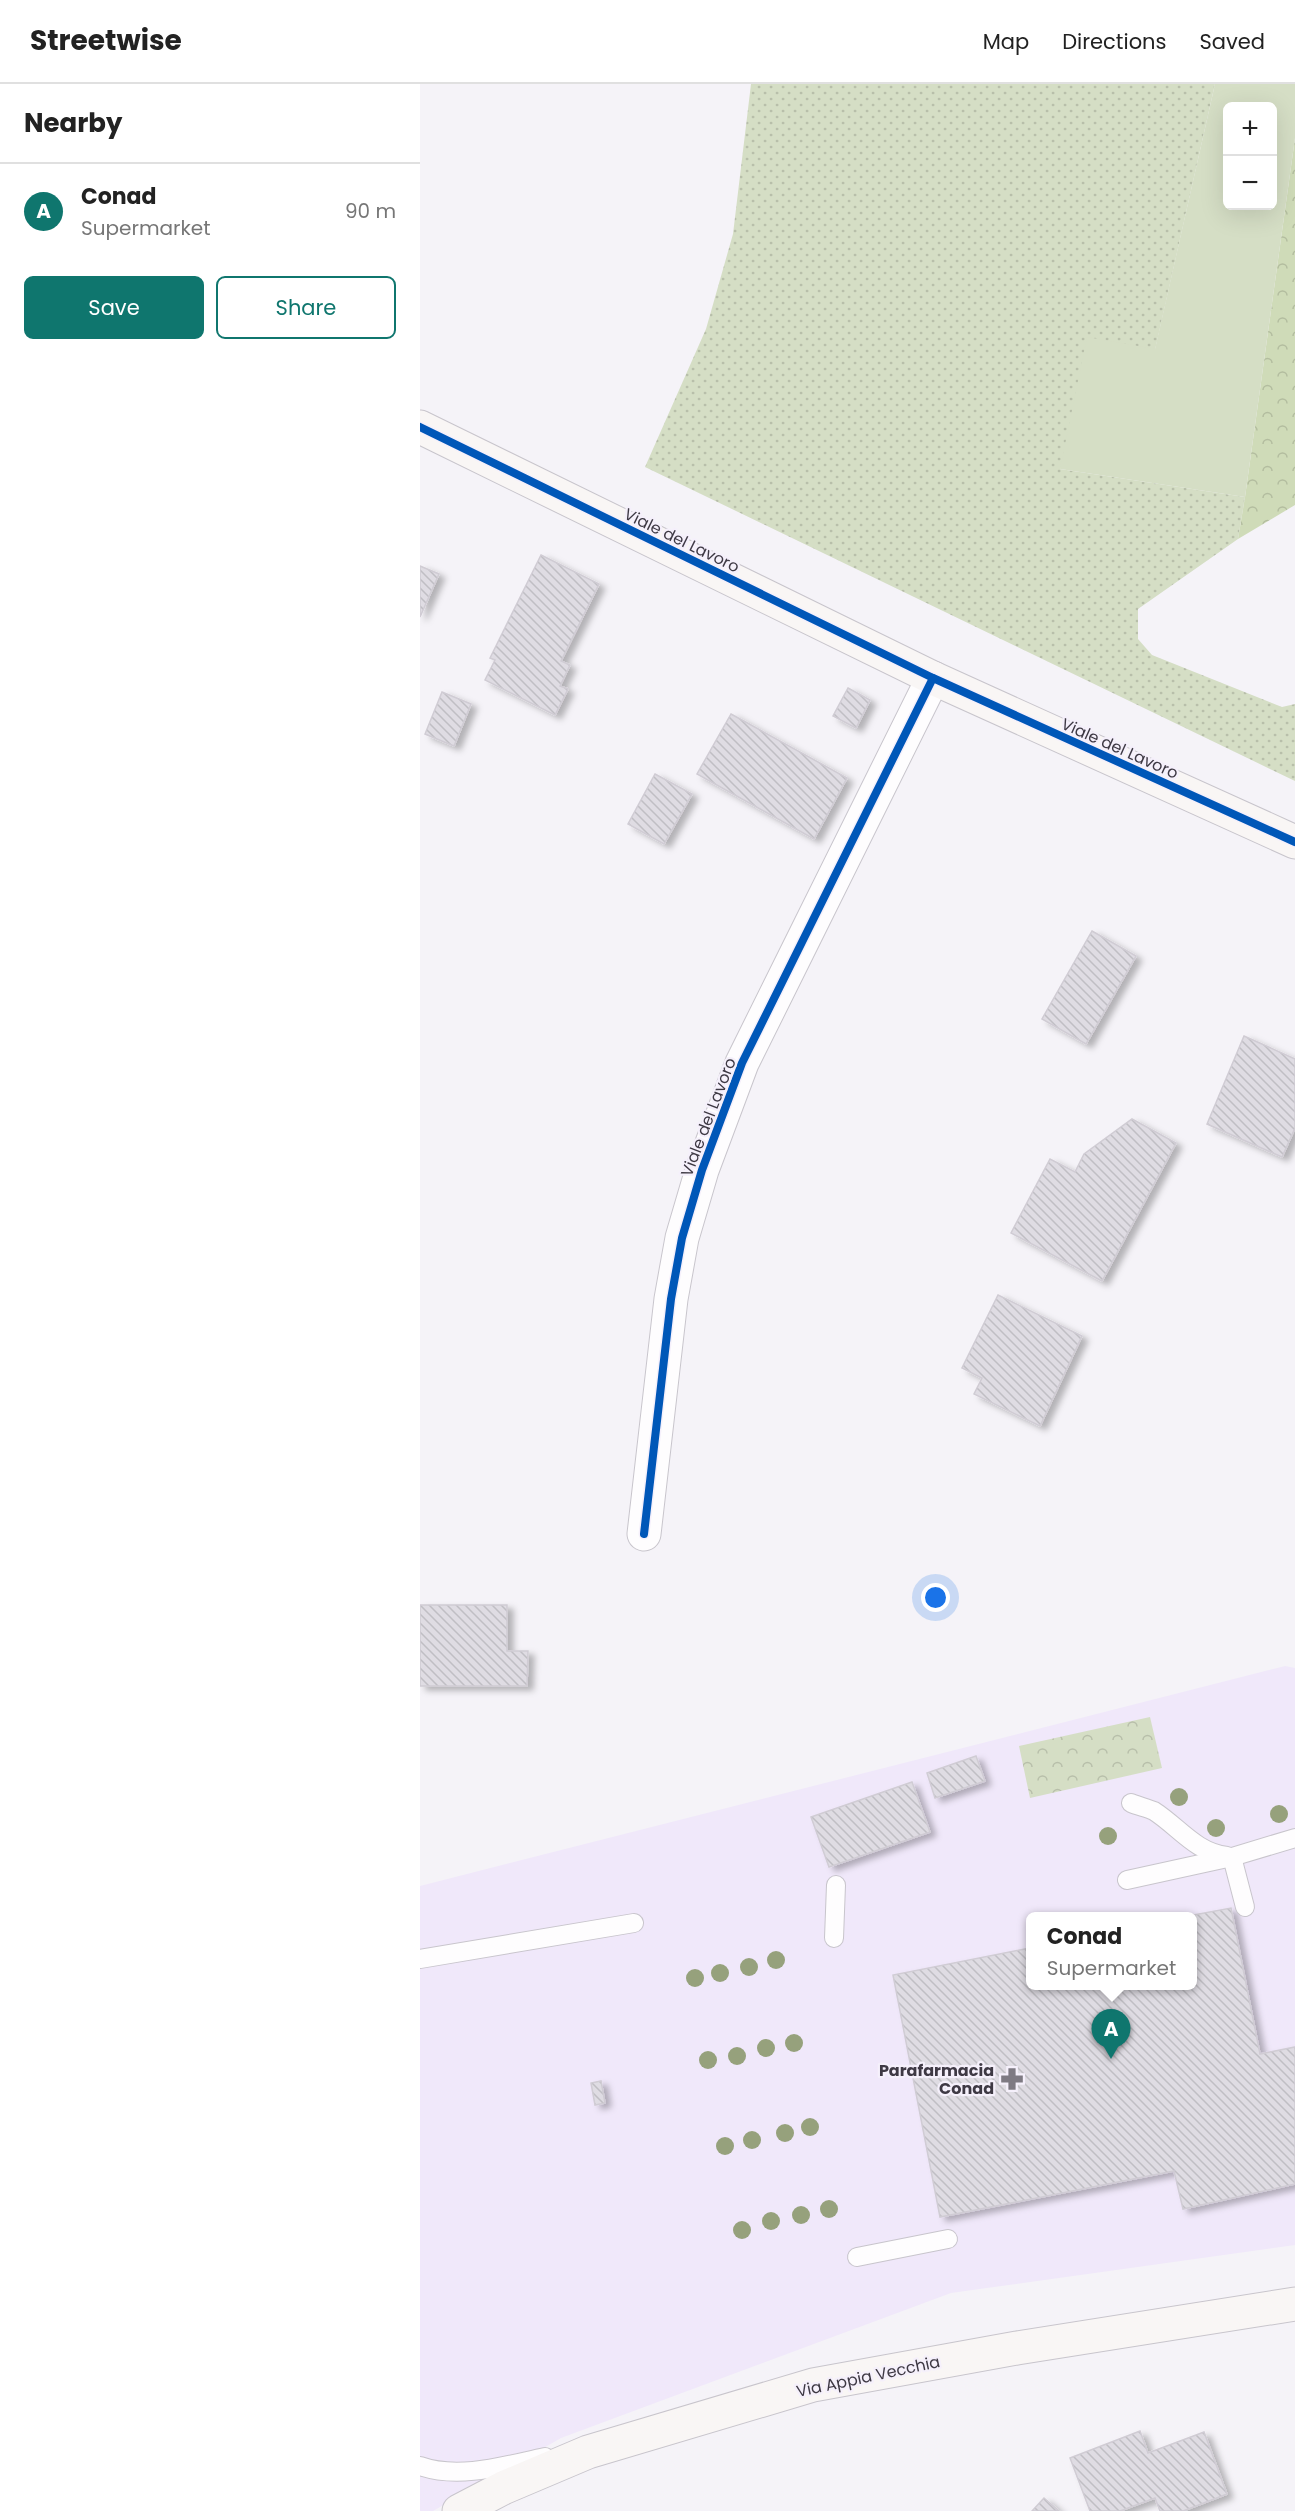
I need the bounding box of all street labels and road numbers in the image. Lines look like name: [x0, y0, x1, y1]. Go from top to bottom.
street label: Viale del Lavoro: [620, 503, 743, 578]
street label: Viale del Lavoro: [1058, 712, 1182, 785]
street label: Viale del Lavoro: [675, 1054, 742, 1180]
street label: Via Appia Vecchia: [794, 2350, 942, 2403]

